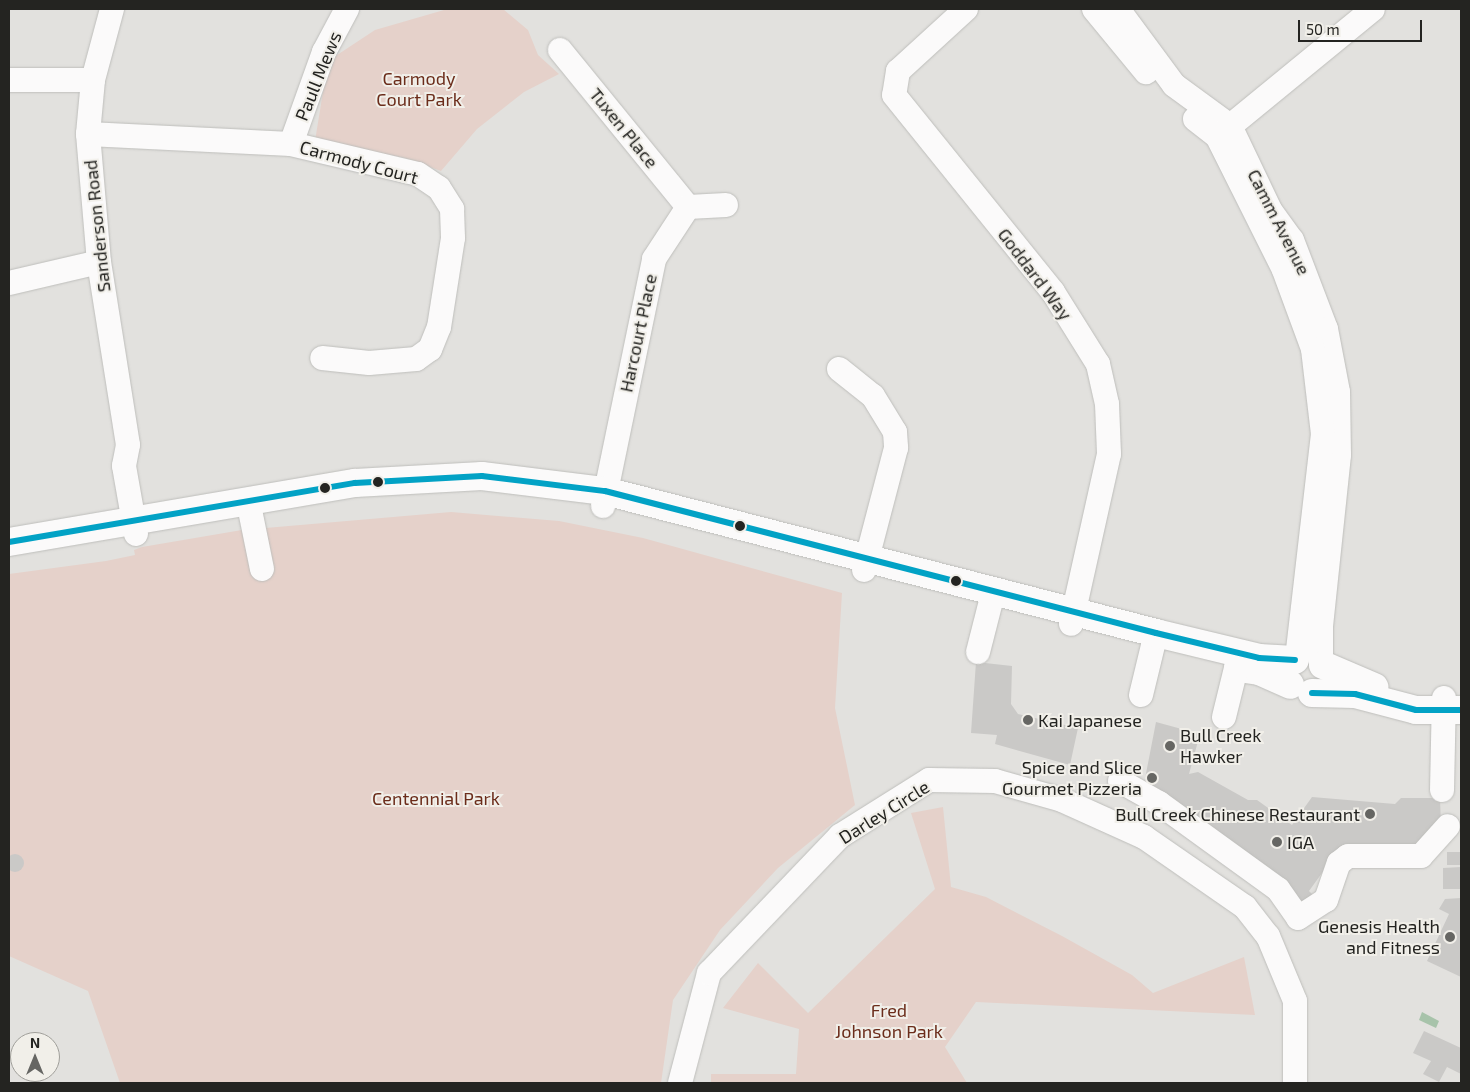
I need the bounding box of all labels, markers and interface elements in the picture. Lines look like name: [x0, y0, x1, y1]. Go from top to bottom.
scale bar: [1300, 10, 1424, 42]
text: 50 m: [1306, 20, 1340, 38]
street label: Paull Mews: [290, 28, 346, 124]
park label: Carmody Court Park: [376, 68, 462, 110]
street label: Tuxen Place: [585, 84, 663, 172]
street label: Carmody Court: [297, 136, 421, 188]
street label: Sanderson Road: [79, 159, 115, 293]
street label: Camm Avenue: [1243, 165, 1315, 279]
street label: Goddard Way: [993, 224, 1077, 324]
street label: Harcourt Place: [615, 272, 661, 394]
unlabelled marker: [373, 477, 383, 487]
unlabelled marker: [320, 483, 330, 493]
unlabelled marker: [735, 521, 745, 531]
unlabelled marker: [951, 576, 961, 586]
place label: Kai Japanese: [1038, 709, 1142, 731]
marker: Kai Japanese: [1022, 714, 1034, 726]
place label: Bull Creek Hawker: [1180, 725, 1262, 768]
marker: Bull Creek Hawker: [1164, 740, 1176, 752]
place label: Spice and Slice Gourmet Pizzeria: [1002, 757, 1142, 800]
marker: Spice and Slice Gourmet Pizzeria: [1146, 772, 1158, 784]
street label: Darley Circle: [835, 776, 933, 848]
park label: Centennial Park: [372, 787, 500, 809]
place label: Bull Creek Chinese Restaurant: [1115, 803, 1360, 825]
marker: Bull Creek Chinese Restaurant: [1364, 808, 1376, 820]
place label: IGA: [1287, 831, 1314, 853]
marker: IGA: [1271, 836, 1283, 848]
place label: Genesis Health and Fitness: [1318, 916, 1440, 959]
marker: Genesis Health and Fitness: [1444, 931, 1456, 943]
park label: Fred Johnson Park: [835, 1000, 943, 1042]
north arrow: [10, 1032, 60, 1082]
text: N: [30, 1034, 40, 1051]

